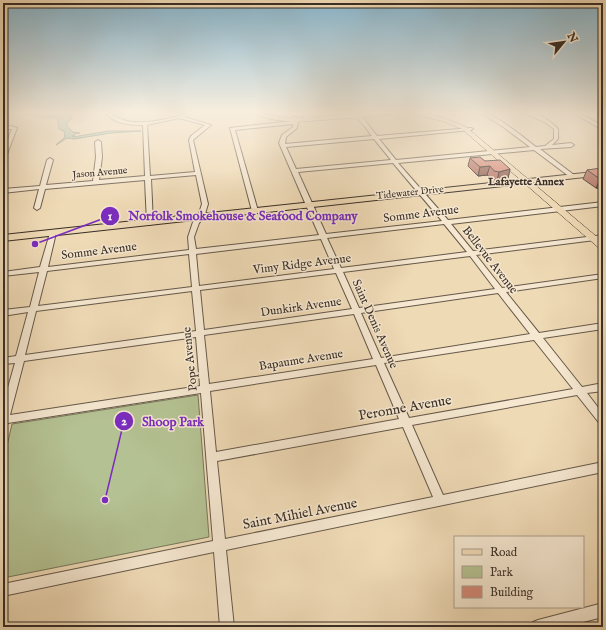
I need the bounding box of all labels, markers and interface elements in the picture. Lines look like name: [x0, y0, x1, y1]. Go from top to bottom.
north arrow: [544, 22, 584, 62]
text: N: [563, 29, 581, 46]
street label: Jason Avenue: [71, 164, 128, 182]
district label: Lafayette Annex: [487, 175, 565, 189]
street label: Tidewater Drive: [376, 183, 445, 203]
street label: Somme Avenue: [382, 202, 460, 226]
callout: Norfolk Smokehouse & Seafood Company: [100, 203, 365, 228]
text: Norfolk Smokehouse & Seafood Company: [127, 208, 358, 225]
text: 1: [108, 209, 113, 224]
street label: Bellevue Avenue: [459, 223, 521, 297]
street label: Somme Avenue: [60, 239, 138, 263]
street label: Vimy Ridge Avenue: [251, 250, 352, 278]
street label: Saint Denis Avenue: [349, 277, 402, 371]
street label: Dunkirk Avenue: [259, 294, 343, 320]
street label: Pope Avenue: [179, 326, 202, 392]
street label: Bapaume Avenue: [258, 346, 345, 375]
street label: Peronne Avenue: [357, 391, 453, 425]
callout: Shoop Park: [114, 409, 212, 434]
text: 2: [121, 414, 127, 429]
text: Shoop Park: [142, 414, 205, 431]
street label: Saint Mihiel Avenue: [241, 494, 359, 534]
legend: [454, 536, 584, 608]
text: Road: [490, 545, 518, 560]
text: Park: [490, 565, 513, 580]
text: Building: [490, 585, 534, 600]

